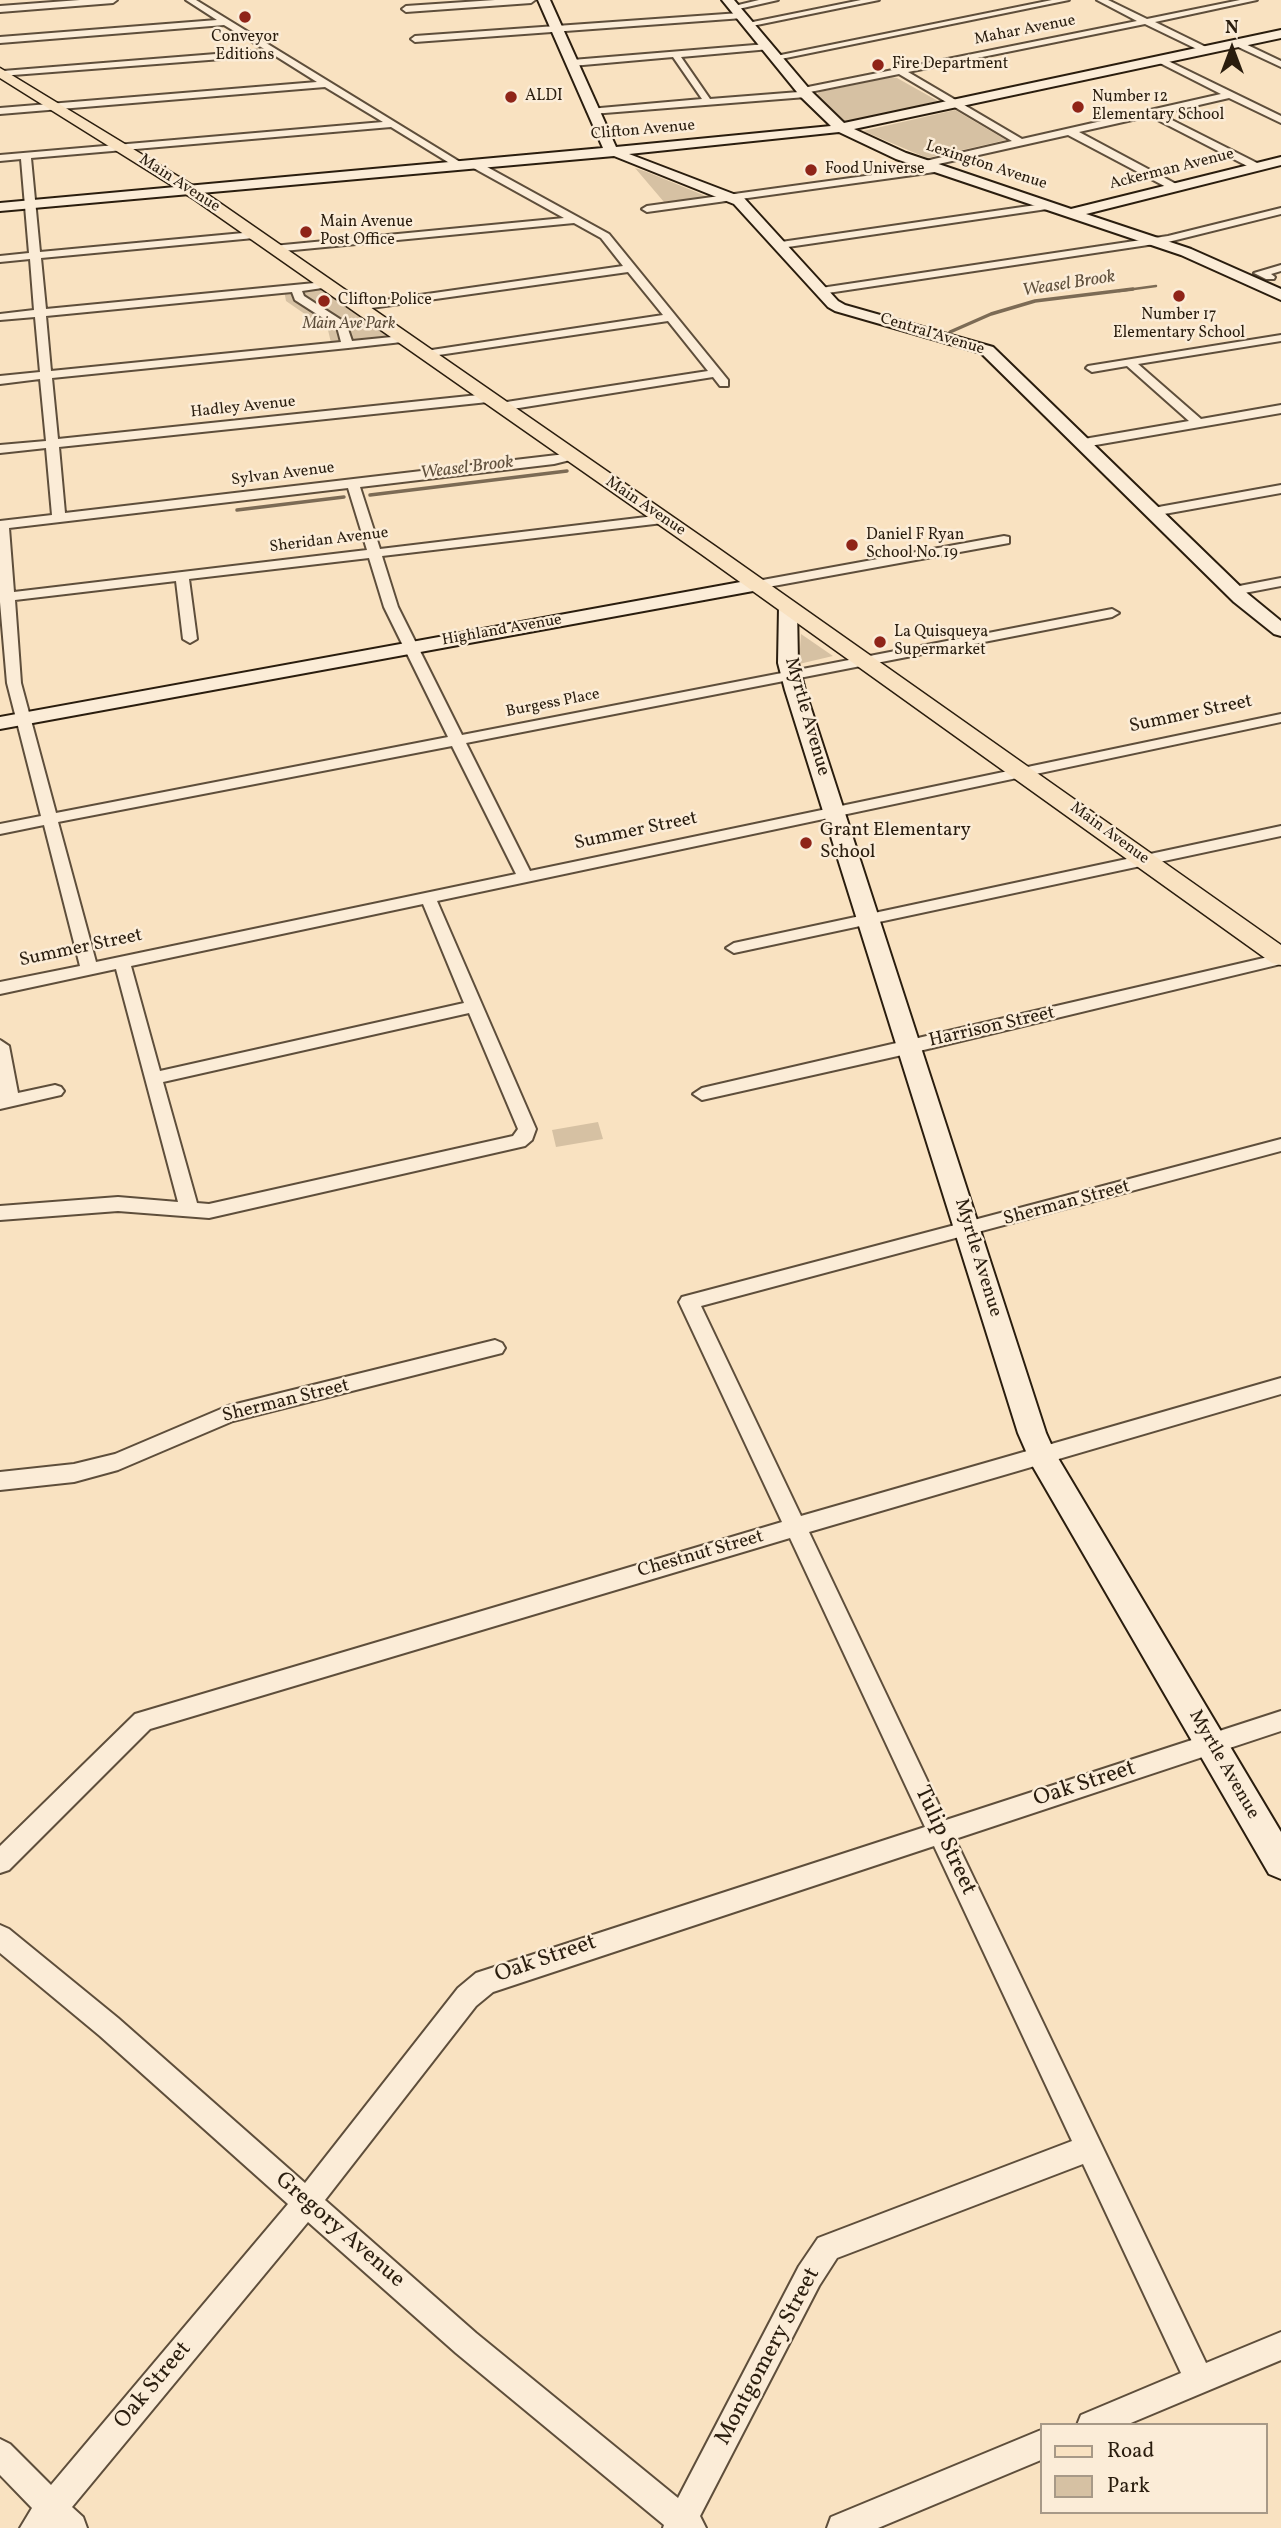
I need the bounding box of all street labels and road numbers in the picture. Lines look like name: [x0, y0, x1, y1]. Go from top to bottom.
street label: Mahar Avenue: [973, 12, 1077, 50]
street label: Clifton Avenue: [590, 117, 696, 145]
street label: Lexington Avenue: [923, 137, 1049, 195]
street label: Ackerman Avenue: [1108, 145, 1236, 195]
street label: Main Avenue: [135, 151, 223, 217]
street label: Central Avenue: [877, 310, 987, 360]
street label: Hadley Avenue: [190, 393, 296, 423]
street label: Sylvan Avenue: [230, 459, 336, 491]
street label: Main Avenue: [601, 473, 689, 541]
street label: Sheridan Avenue: [268, 524, 390, 558]
street label: Highland Avenue: [441, 611, 563, 651]
street label: Myrtle Avenue: [778, 655, 834, 779]
street label: Burgess Place: [504, 685, 602, 723]
street label: Summer Street: [1127, 691, 1255, 739]
street label: Main Avenue: [1066, 799, 1152, 869]
street label: Summer Street: [572, 808, 700, 856]
street label: Summer Street: [17, 925, 145, 973]
street label: Harrison Street: [927, 1002, 1057, 1054]
street label: Sherman Street: [1001, 1176, 1133, 1232]
street label: Myrtle Avenue: [948, 1196, 1006, 1320]
street label: Sherman Street: [220, 1375, 352, 1429]
street label: Chestnut Street: [635, 1526, 767, 1584]
street label: Myrtle Avenue: [1183, 1706, 1263, 1824]
street label: Oak Street: [1030, 1756, 1140, 1814]
street label: Tulip Street: [907, 1782, 981, 1900]
street label: Oak Street: [492, 1930, 600, 1990]
street label: Gregory Avenue: [268, 2167, 410, 2295]
street label: Montgomery Street: [711, 2263, 827, 2451]
street label: Oak Street: [109, 2337, 199, 2435]

